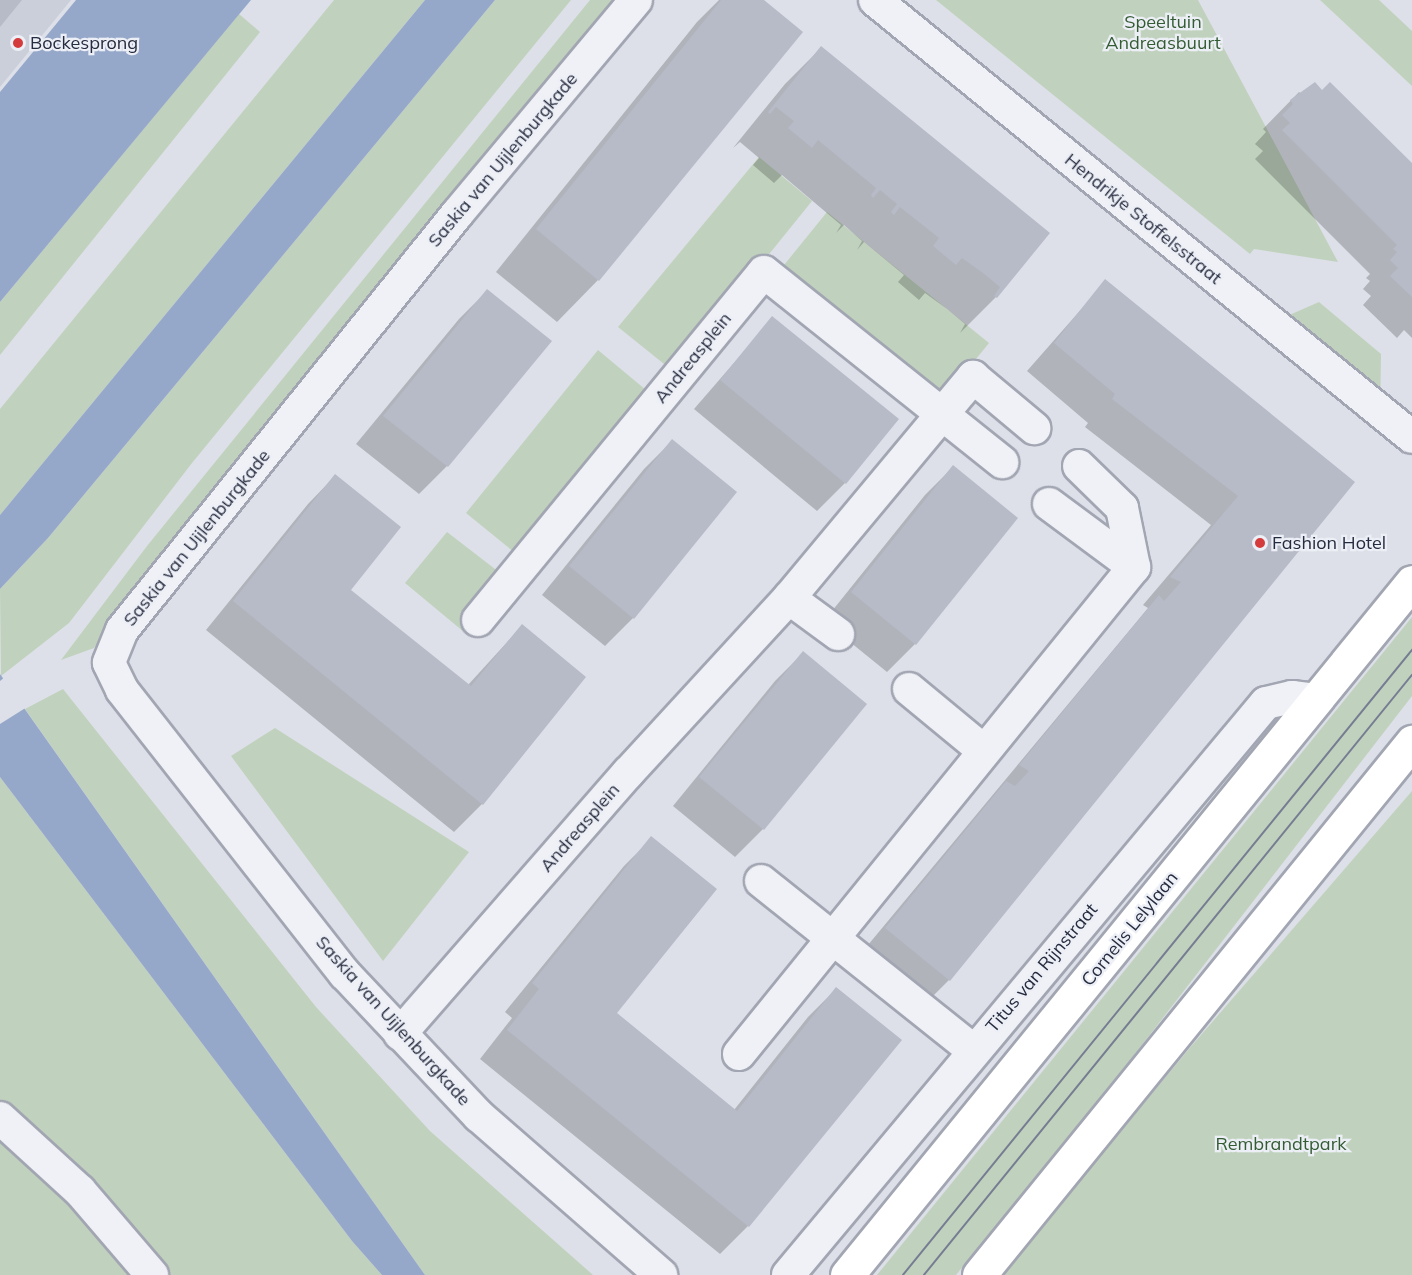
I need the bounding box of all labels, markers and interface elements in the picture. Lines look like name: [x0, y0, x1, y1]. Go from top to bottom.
park label: Speeltuin Andreasbuurt: [1105, 12, 1221, 54]
place label: Bockesprong: [30, 32, 138, 54]
marker: Bockesprong: [11, 36, 25, 50]
street label: Saskia van Uijlenburgkade: [424, 68, 582, 252]
street label: Hendrikje Stoffelsstraat: [1060, 149, 1226, 289]
street label: Andreasplein: [650, 308, 736, 408]
street label: Saskia van Uijlenburgkade: [119, 445, 275, 631]
place label: Fashion Hotel: [1272, 532, 1386, 554]
marker: Fashion Hotel: [1253, 536, 1267, 550]
street label: Andreasplein: [536, 779, 624, 877]
street label: Cornelis Lelylaan: [1077, 867, 1183, 991]
street label: Titus van Rijnstraat: [982, 899, 1102, 1037]
street label: Saskia van Uijlenburgkade: [311, 932, 475, 1110]
park label: Rembrandtpark: [1216, 1133, 1346, 1155]

